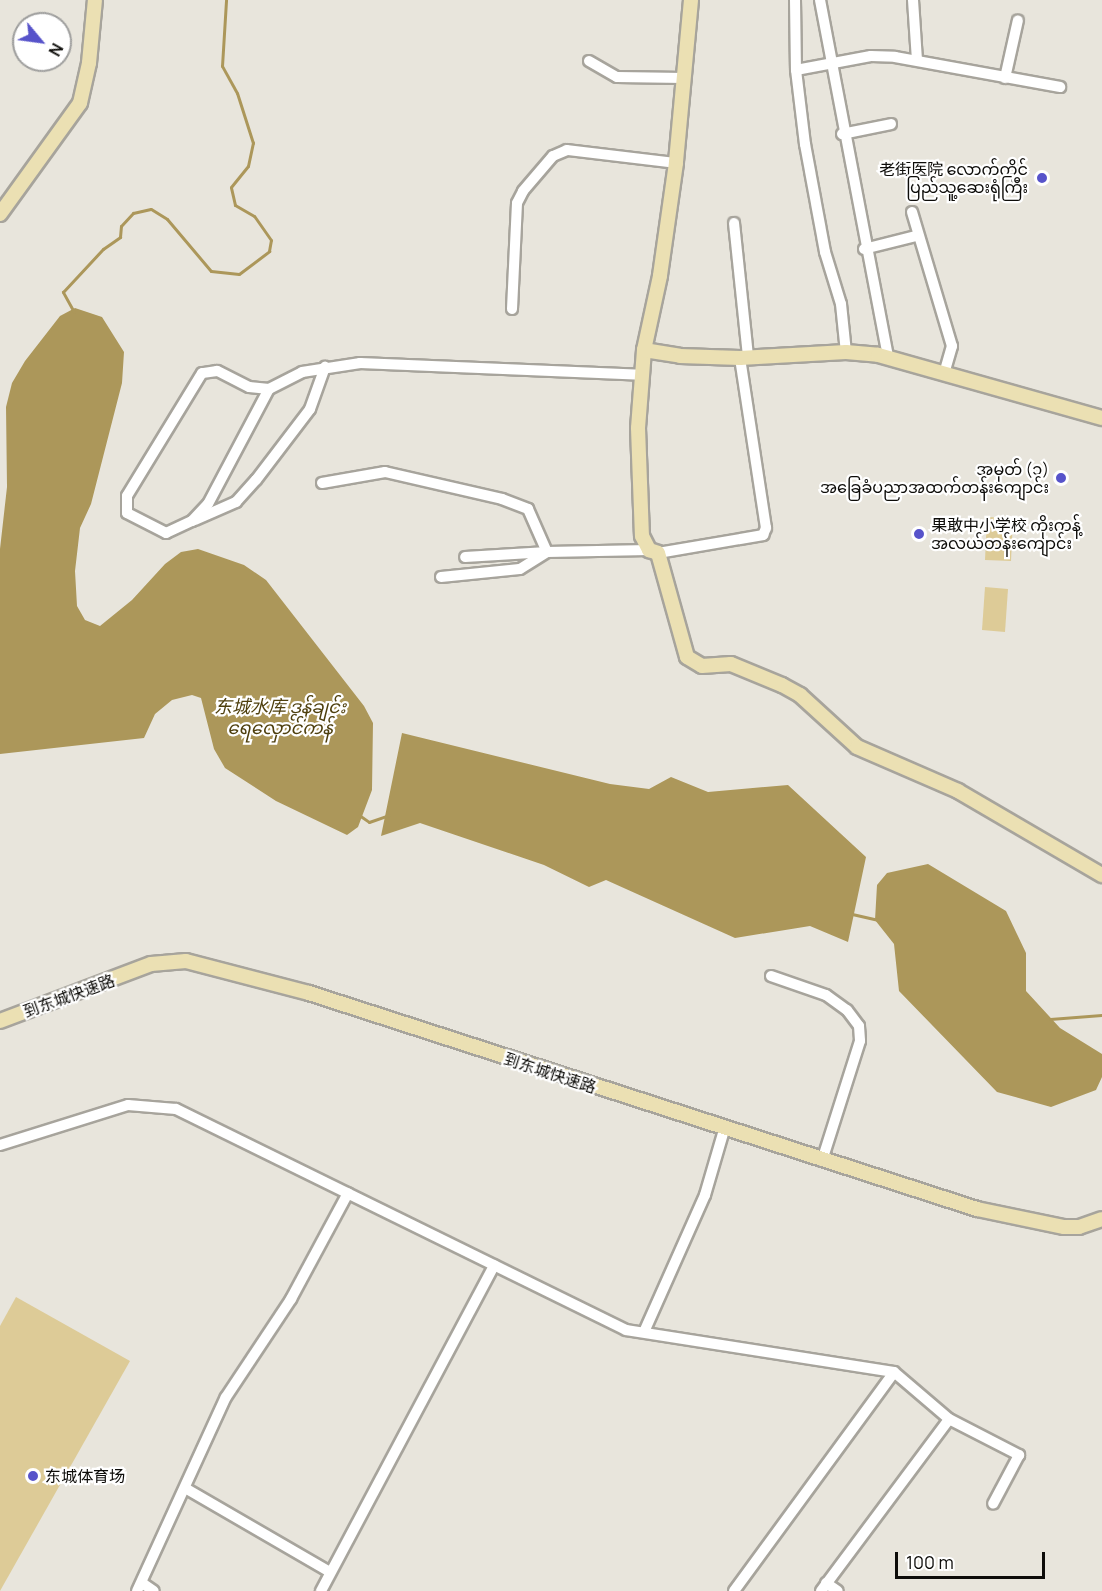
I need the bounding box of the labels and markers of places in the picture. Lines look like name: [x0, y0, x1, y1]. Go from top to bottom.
place label: 老街医院 လောက်ကိုင် ပြည်သူ့ဆေးရုံကြီး: [879, 159, 1028, 197]
marker: 老街医院 လောက်ကိုင် ပြည်သူ့ဆေးရုံကြီး: [1033, 169, 1051, 187]
place label: အမှတ် (၁) အခြေခံပညာအထက်တန်းကျောင်း: [820, 459, 1049, 497]
marker: အမှတ် (၁) အခြေခံပညာအထက်တန်းကျောင်း: [1054, 471, 1068, 485]
place label: 果敢中小学校 ကိုးကန့် အလယ်တန်းကျောင်း: [931, 515, 1081, 553]
marker: 果敢中小学校 ကိုးကန့် အလယ်တန်းကျောင်း: [912, 527, 926, 541]
place label: 东城体育场: [45, 1466, 125, 1486]
marker: 东城体育场: [26, 1469, 40, 1483]

